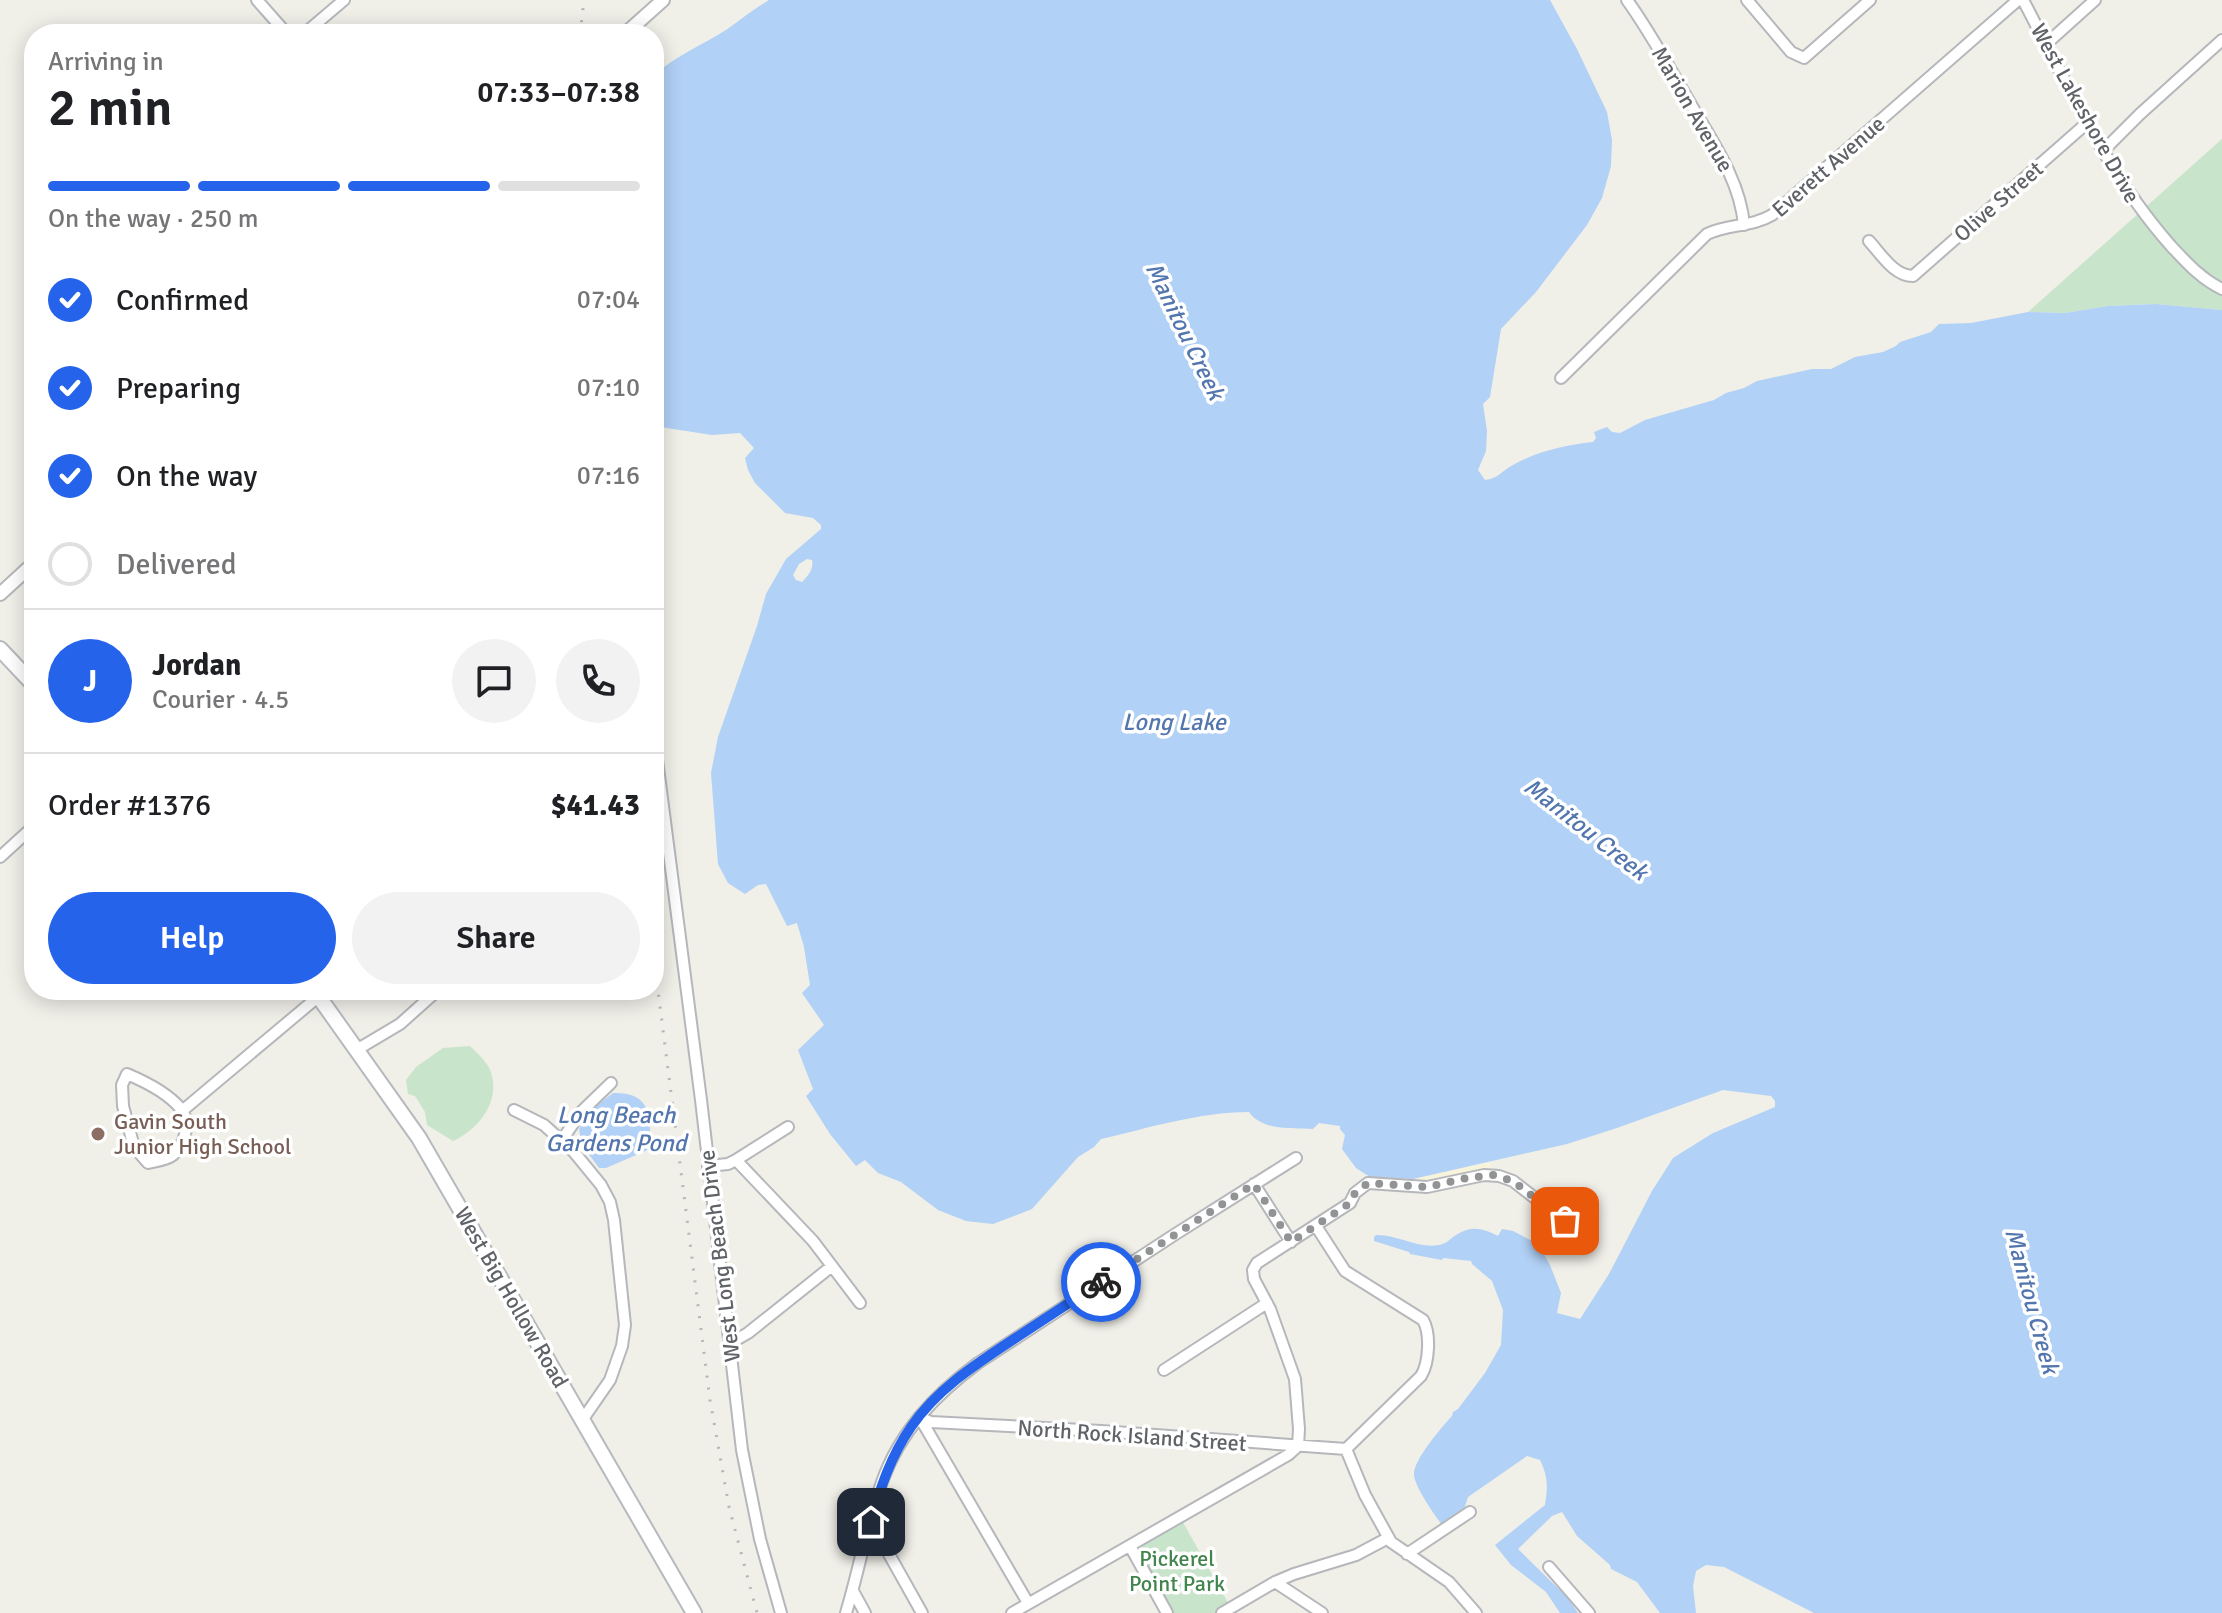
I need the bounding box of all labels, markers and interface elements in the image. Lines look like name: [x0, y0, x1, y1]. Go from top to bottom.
street label: West Lakeshore Drive: [2025, 19, 2146, 208]
street label: Marion Avenue: [1646, 42, 1739, 177]
text: Arriving in: [48, 46, 164, 78]
text: 07:33–07:38: [477, 74, 640, 111]
text: 2 min: [48, 76, 173, 140]
street label: Everett Avenue: [1766, 110, 1890, 223]
street label: Olive Street: [1948, 155, 2049, 247]
text: On the way · 250 m: [48, 203, 258, 235]
water label: Manitou Creek: [1139, 257, 1232, 406]
icon: check: [48, 278, 92, 322]
text: Confirmed: [116, 282, 249, 319]
text: 07:04: [577, 284, 640, 316]
icon: check: [48, 366, 92, 410]
text: Preparing: [116, 370, 241, 407]
text: 07:10: [577, 372, 640, 404]
icon: check: [48, 454, 92, 498]
text: On the way: [116, 458, 257, 495]
text: 07:16: [577, 460, 640, 492]
text: Delivered: [116, 546, 237, 583]
button: chat: [452, 639, 536, 723]
button: phone: [556, 639, 640, 723]
text: Jordan: [152, 647, 241, 684]
text: J: [83, 663, 97, 700]
text: Courier · 4.5: [152, 684, 289, 716]
water label: Long Lake: [1122, 707, 1227, 737]
water label: Manitou Creek: [1518, 771, 1656, 888]
text: Order #1376: [48, 787, 211, 824]
text: $41.43: [550, 787, 640, 824]
button: Help: [48, 892, 336, 984]
button: Share: [352, 892, 640, 984]
water label: Long Beach Gardens Pond: [545, 1100, 690, 1158]
place label: Gavin South Junior High School: [114, 1108, 291, 1160]
marker: Gavin South Junior High School: [89, 1125, 107, 1143]
street label: West Long Beach Drive: [693, 1148, 746, 1364]
pin: [1531, 1187, 1599, 1255]
icon: bag: [1543, 1199, 1587, 1243]
street label: West Big Hollow Road: [449, 1202, 574, 1393]
water label: Manitou Creek: [1998, 1225, 2066, 1379]
courier: [1061, 1242, 1141, 1322]
icon: bike: [1079, 1260, 1123, 1304]
street label: North Rock Island Street: [1016, 1414, 1248, 1457]
pin: [837, 1488, 905, 1556]
icon: home: [849, 1500, 893, 1544]
park label: Pickerel Point Park: [1129, 1545, 1225, 1597]

